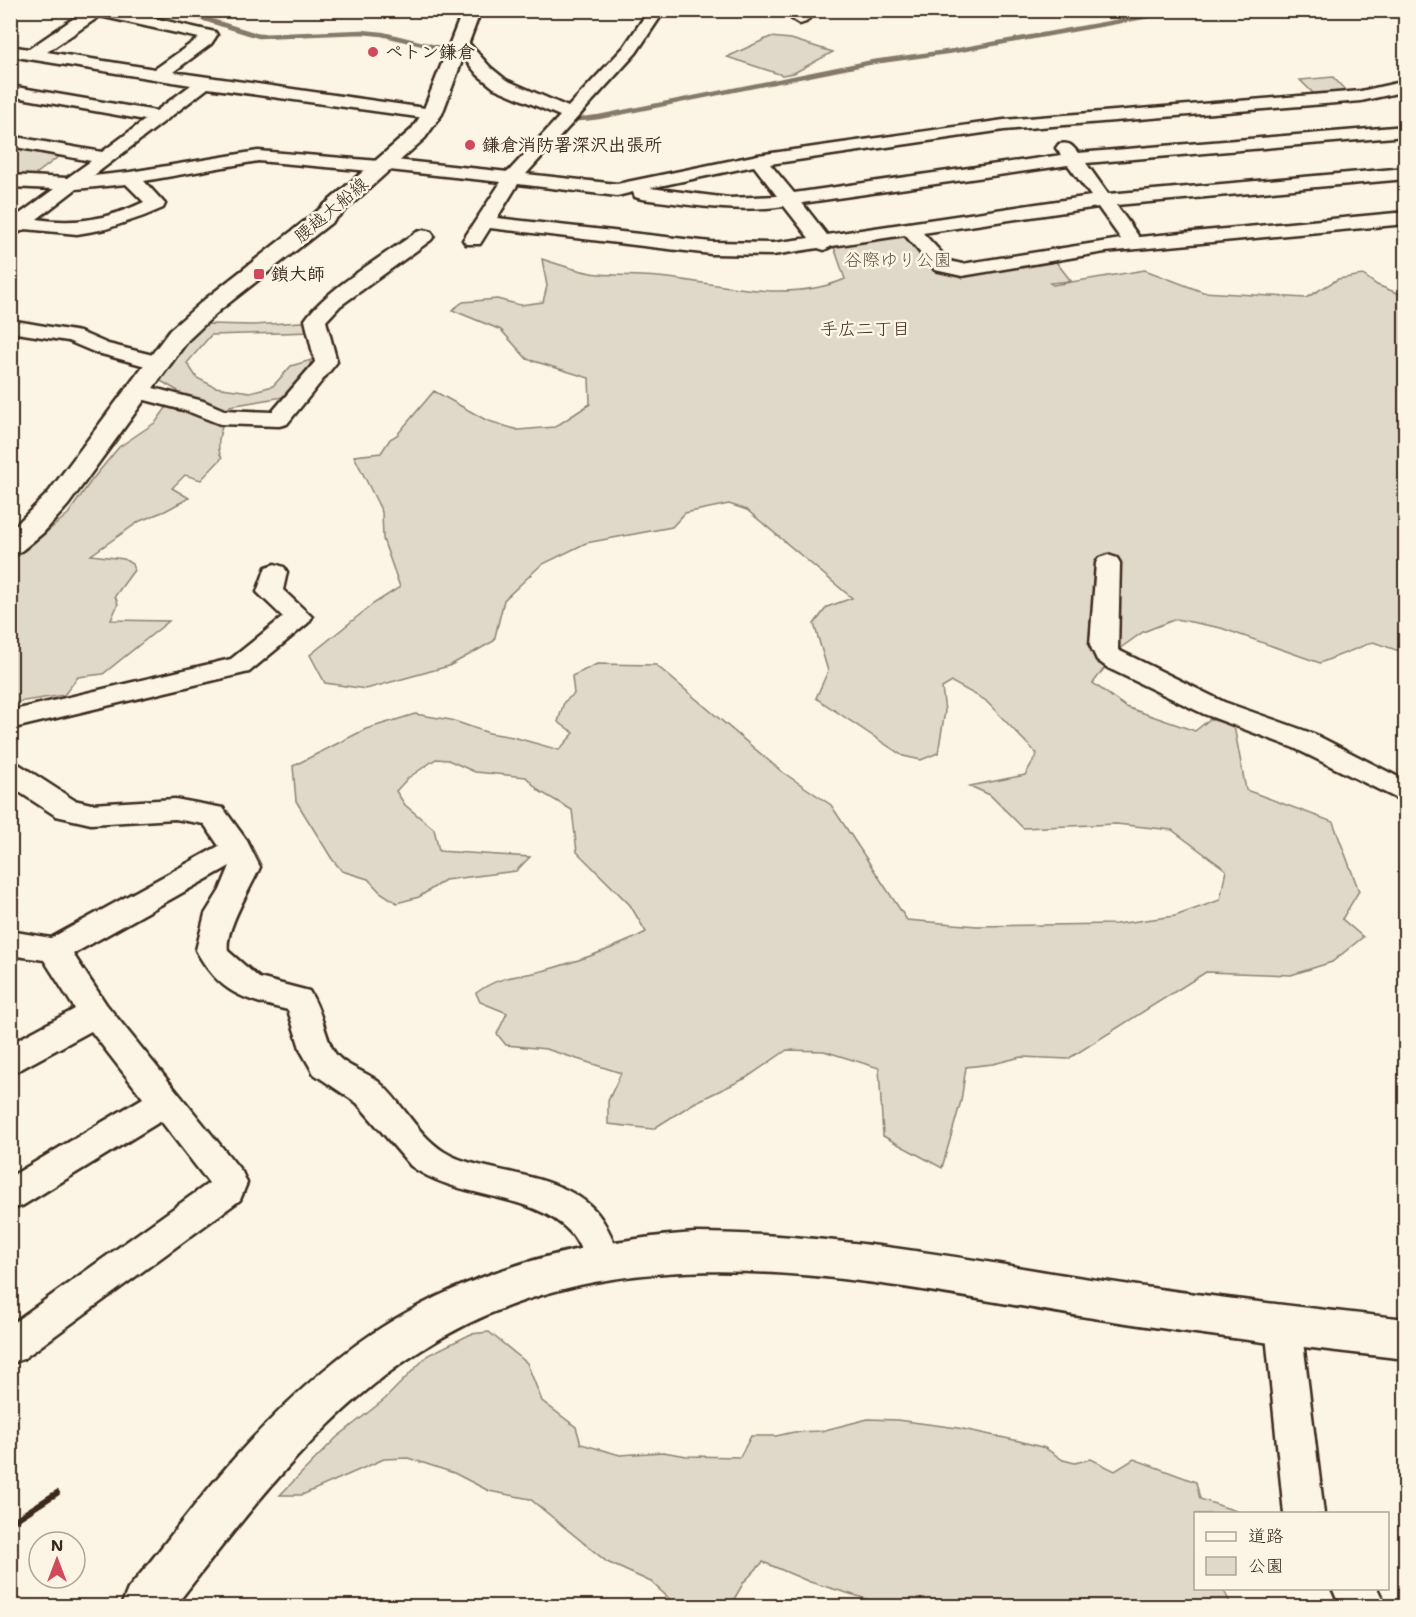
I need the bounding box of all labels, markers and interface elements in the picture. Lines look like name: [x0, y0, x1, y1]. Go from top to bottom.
place label: ペトン鎌倉: [385, 40, 475, 64]
marker: ペトン鎌倉: [366, 45, 380, 59]
place label: 鎌倉消防署深沢出張所: [482, 133, 662, 157]
marker: 鎌倉消防署深沢出張所: [463, 138, 477, 152]
street label: 腰越大船線: [289, 172, 373, 248]
park label: 谷際ゆり公園: [844, 248, 952, 272]
place label: 鎖大師: [271, 262, 325, 286]
marker: 鎖大師: [252, 267, 266, 281]
district label: 手広二丁目: [820, 317, 910, 341]
legend: [1194, 1512, 1389, 1590]
text: 道路: [1248, 1524, 1284, 1548]
north arrow: [27, 1530, 87, 1590]
text: N: [51, 1535, 63, 1556]
text: 公園: [1248, 1554, 1284, 1578]

